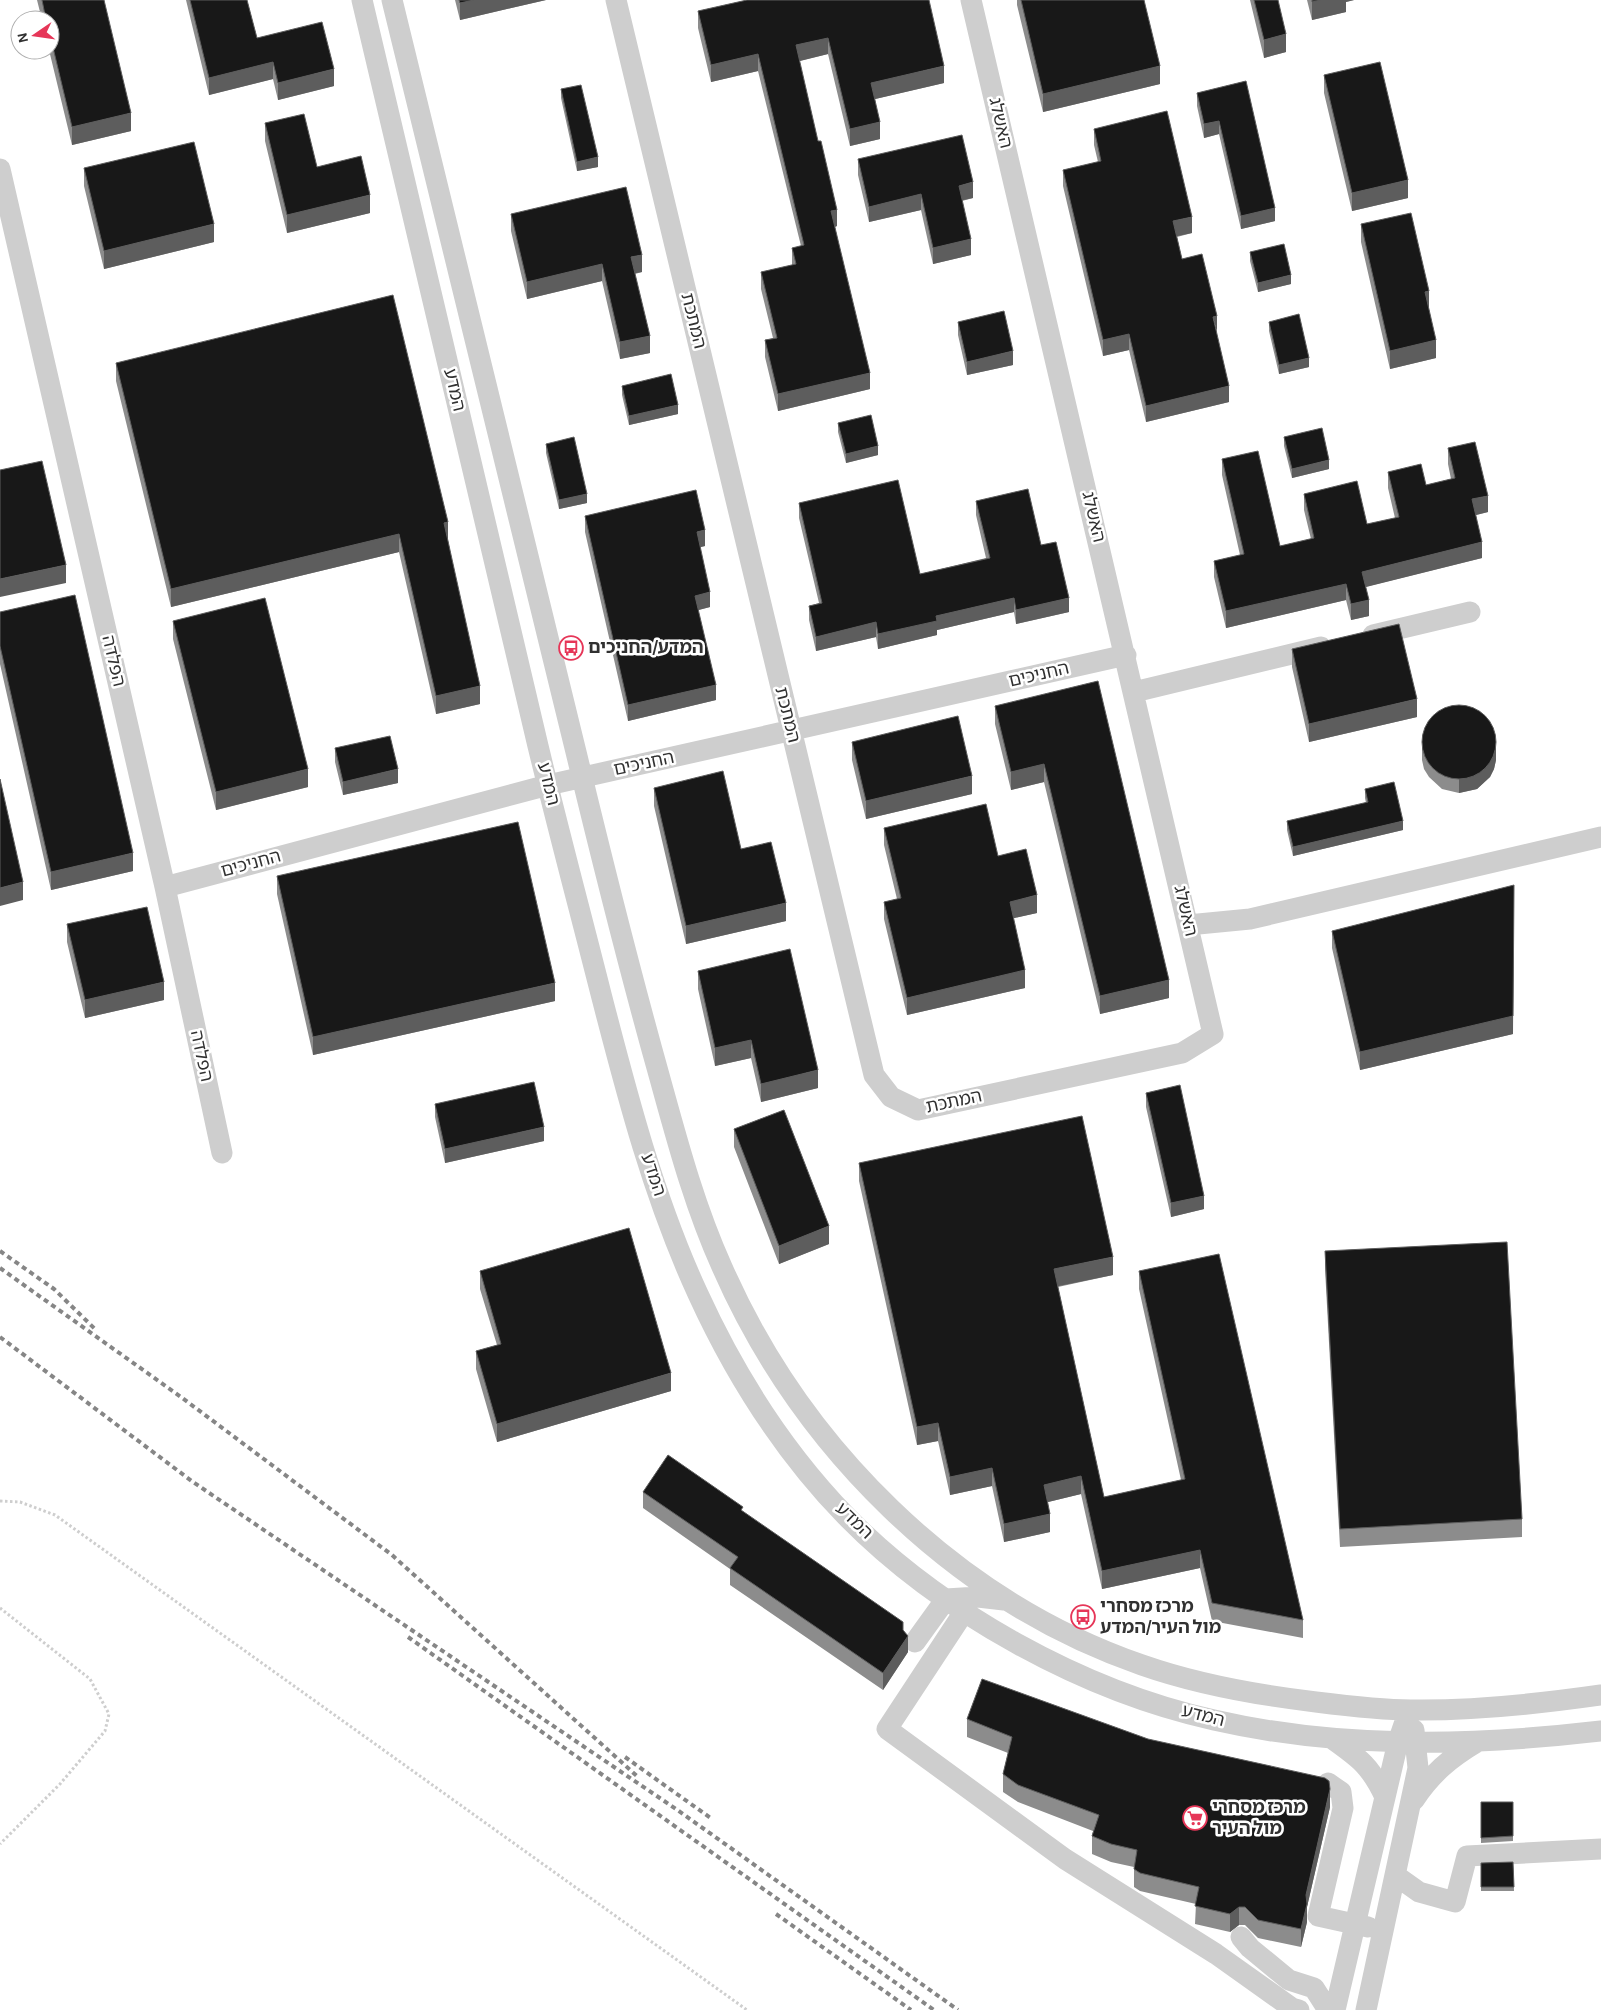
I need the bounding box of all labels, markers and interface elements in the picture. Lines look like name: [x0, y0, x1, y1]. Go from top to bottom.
north arrow: [10, 10, 60, 60]
text: N: [15, 31, 31, 44]
street label: האשלג: [985, 96, 1016, 150]
street label: המתכת: [677, 291, 709, 351]
street label: המדע: [440, 367, 468, 413]
street label: האשלג: [1078, 490, 1109, 544]
street label: הפלדה: [98, 633, 129, 688]
bus stop icon: המדע/החניכים: [558, 635, 584, 661]
place label: המדע/החניכים: [588, 639, 704, 657]
street label: החניכים: [1007, 659, 1071, 691]
street label: המתכת: [771, 685, 803, 745]
street label: החניכים: [612, 749, 676, 779]
street label: המדע: [534, 761, 562, 807]
street label: החניכים: [219, 847, 283, 881]
street label: האשלג: [1170, 884, 1201, 938]
street label: הפלדה: [187, 1028, 216, 1083]
street label: המתכת: [924, 1087, 984, 1117]
street label: המדע: [638, 1151, 668, 1199]
street label: המדע: [832, 1499, 876, 1543]
place label: מרכז מסחרי מול העיר/המדע: [1100, 1598, 1222, 1637]
bus stop icon: מרכז מסחרי מול העיר/המדע: [1070, 1604, 1096, 1630]
street label: המדע: [1180, 1702, 1226, 1730]
place label: מרכז מסחרי מול העיר: [1212, 1799, 1306, 1838]
supermarket icon: מרכז מסחרי מול העיר: [1182, 1805, 1208, 1831]

